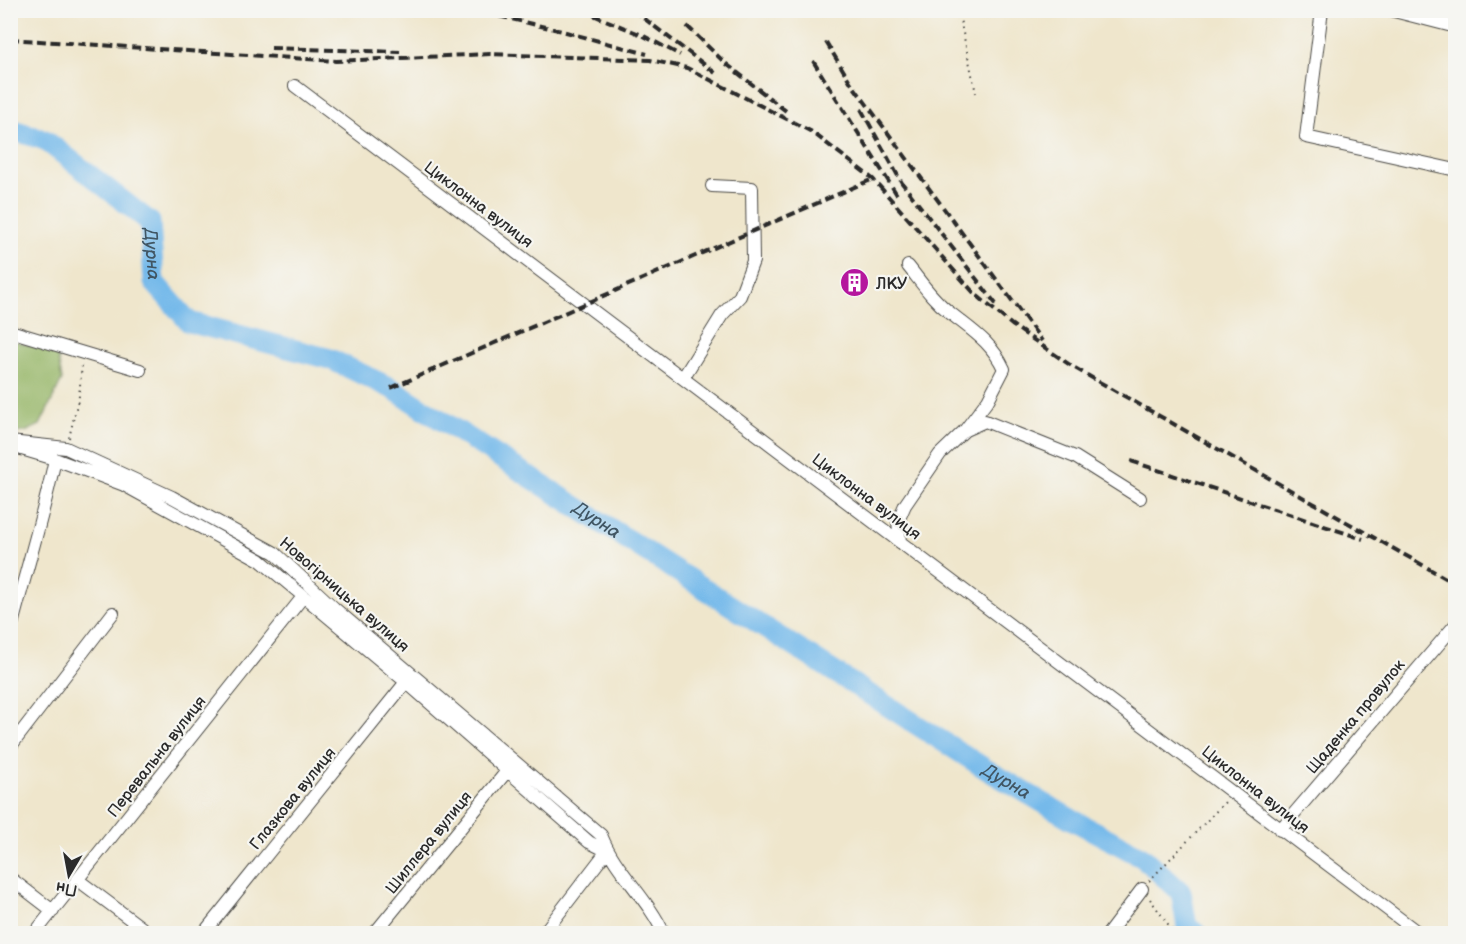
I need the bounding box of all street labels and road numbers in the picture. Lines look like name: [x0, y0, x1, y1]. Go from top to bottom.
street label: Циклонна вулиця: [420, 158, 536, 252]
street label: Циклонна вулиця: [808, 450, 924, 544]
street label: Новогірницька вулиця: [275, 534, 413, 657]
street label: Щаденка провулок: [1303, 656, 1410, 778]
street label: Перевальна вулиця: [104, 692, 210, 821]
street label: Циклонна вулиця: [1198, 742, 1313, 838]
street label: Глазкова вулиця: [246, 744, 340, 854]
street label: Шиллера вулиця: [382, 788, 476, 898]

